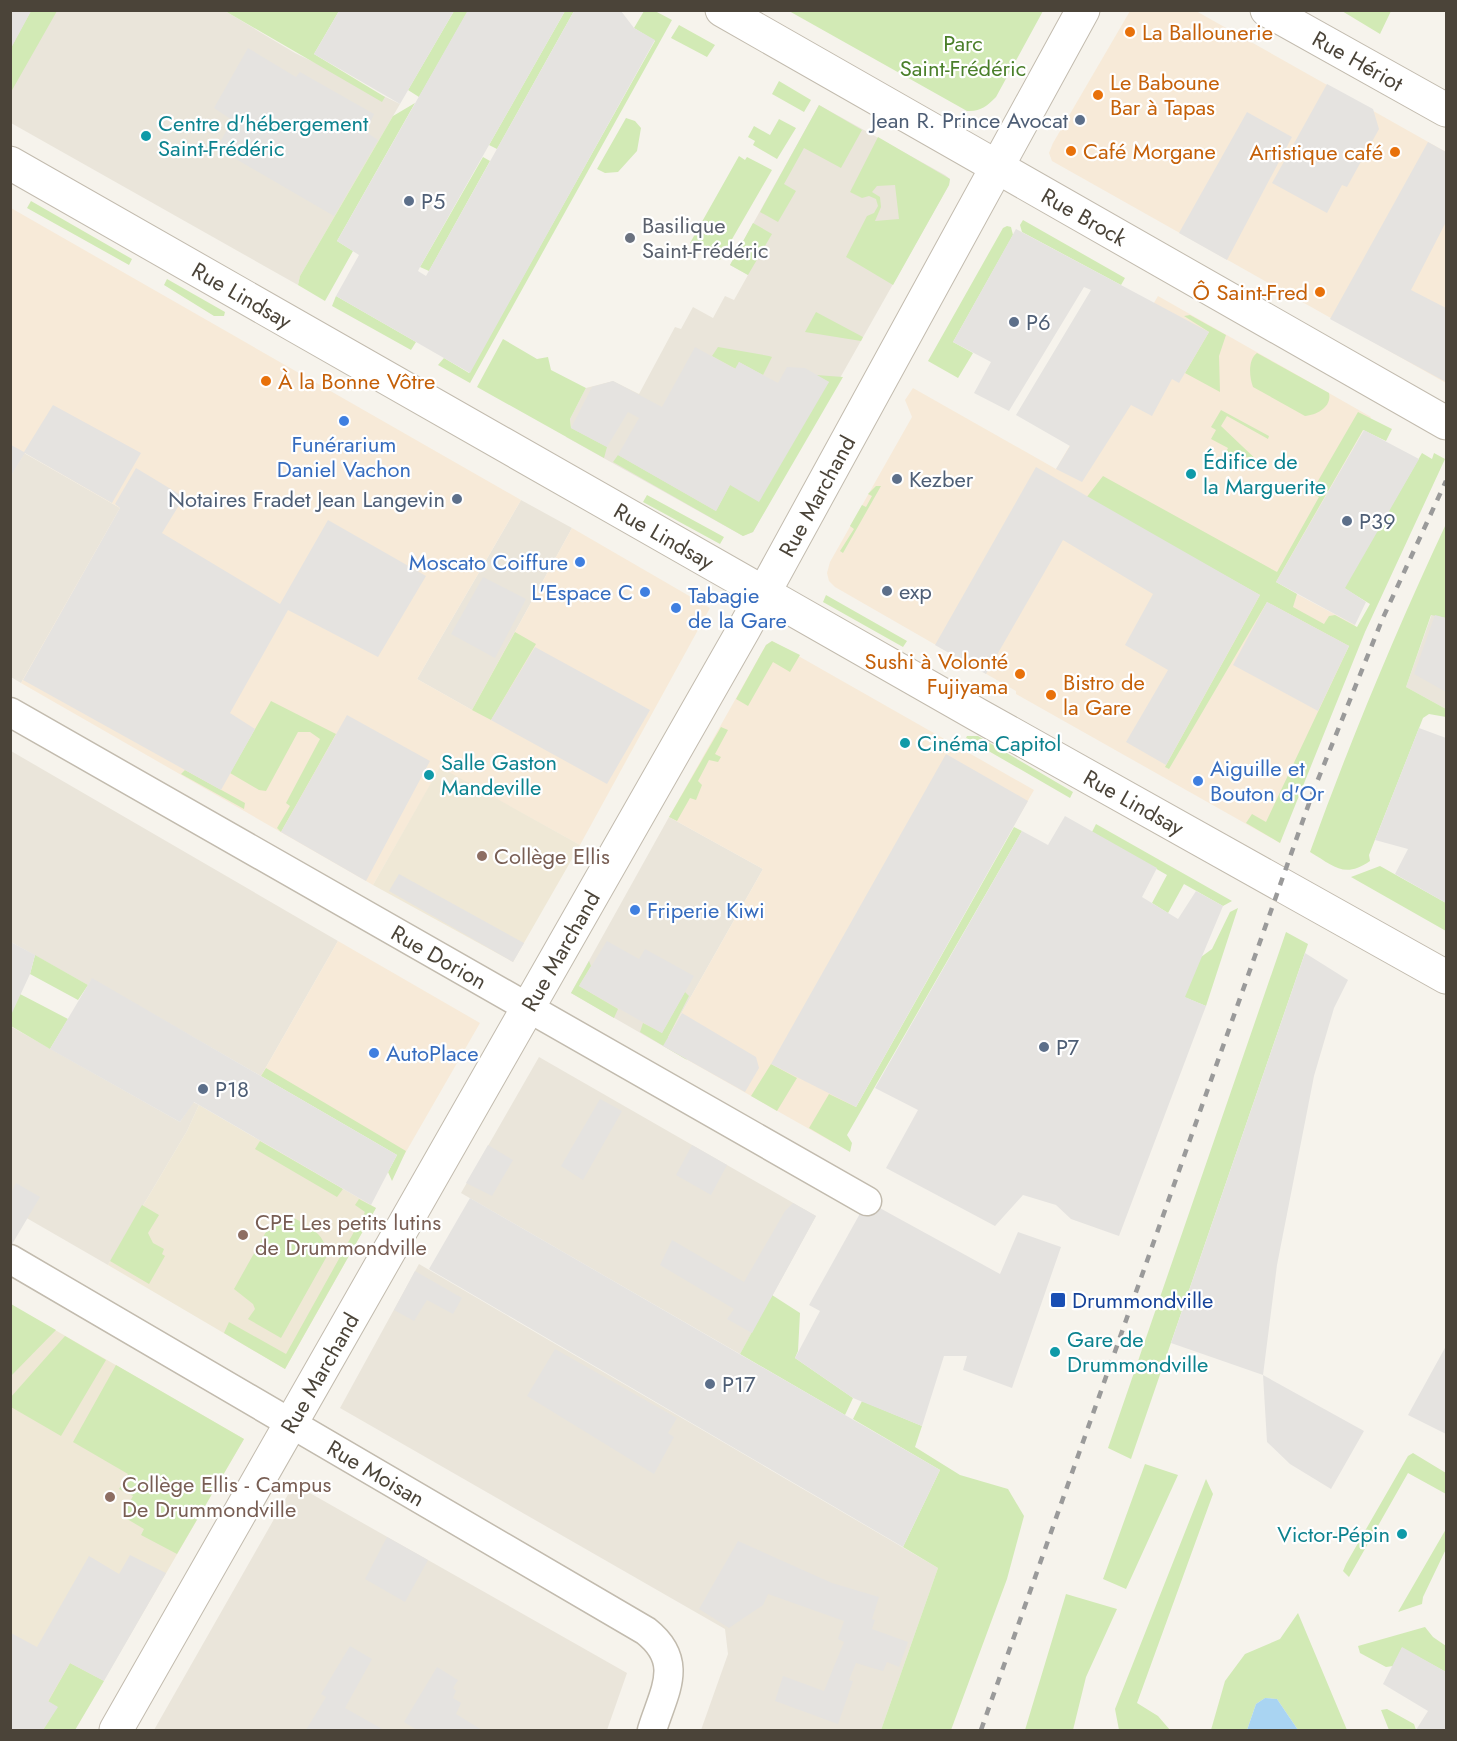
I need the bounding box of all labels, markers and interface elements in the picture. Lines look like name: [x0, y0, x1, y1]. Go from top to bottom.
place label: La Ballounerie: [1142, 16, 1273, 48]
street label: Rue Hériot: [1307, 22, 1410, 99]
marker: La Ballounerie: [1123, 25, 1137, 39]
park label: Parc Saint-Frédéric: [900, 27, 1026, 84]
place label: Le Baboune Bar à Tapas: [1110, 66, 1220, 123]
marker: Le Baboune Bar à Tapas: [1091, 88, 1105, 102]
place label: Jean R. Prince Avocat: [868, 104, 1069, 136]
place label: Centre d'hébergement Saint-Frédéric: [158, 107, 369, 164]
marker: Jean R. Prince Avocat: [1073, 113, 1087, 127]
marker: Centre d'hébergement Saint-Frédéric: [139, 129, 153, 143]
place label: Café Morgane: [1083, 135, 1216, 167]
place label: Artistique café: [1249, 136, 1383, 168]
marker: Café Morgane: [1064, 144, 1078, 158]
marker: Artistique café: [1388, 145, 1402, 159]
street label: Rue Brock: [1036, 180, 1133, 254]
place label: P5: [421, 185, 445, 217]
marker: P5: [402, 194, 416, 208]
place label: Basilique Saint-Frédéric: [642, 209, 769, 266]
marker: Basilique Saint-Frédéric: [623, 231, 637, 245]
street label: Rue Lindsay: [186, 254, 298, 337]
place label: Ô Saint-Fred: [1193, 276, 1308, 308]
marker: Ô Saint-Fred: [1313, 285, 1327, 299]
place label: P6: [1026, 306, 1051, 338]
marker: P6: [1007, 315, 1021, 329]
place label: À la Bonne Vôtre: [278, 365, 435, 397]
marker: À la Bonne Vôtre: [259, 374, 273, 388]
marker: Funérarium Daniel Vachon: [337, 414, 351, 428]
place label: Funérarium Daniel Vachon: [277, 428, 411, 485]
street label: Rue Marchand: [770, 430, 863, 563]
place label: Édifice de la Marguerite: [1203, 445, 1326, 502]
place label: Kezber: [909, 463, 974, 495]
marker: Édifice de la Marguerite: [1184, 467, 1198, 481]
marker: Kezber: [890, 472, 904, 486]
place label: Notaires Fradet Jean Langevin: [168, 483, 445, 515]
marker: Notaires Fradet Jean Langevin: [450, 492, 464, 506]
street label: Rue Lindsay: [608, 495, 720, 577]
place label: P39: [1359, 505, 1396, 537]
marker: P39: [1340, 514, 1354, 528]
place label: Moscato Coiffure: [409, 546, 568, 578]
marker: Moscato Coiffure: [573, 555, 587, 569]
place label: exp: [899, 575, 932, 607]
place label: L'Espace C: [531, 576, 633, 608]
place label: Tabagie de la Gare: [688, 579, 787, 636]
marker: exp: [880, 584, 894, 598]
marker: L'Espace C: [638, 585, 652, 599]
marker: Tabagie de la Gare: [669, 601, 683, 615]
place label: Sushi à Volonté Fujiyama: [864, 645, 1008, 702]
place label: Bistro de la Gare: [1063, 666, 1145, 723]
marker: Sushi à Volonté Fujiyama: [1013, 667, 1027, 681]
marker: Bistro de la Gare: [1044, 688, 1058, 702]
place label: Cinéma Capitol: [917, 727, 1061, 759]
marker: Cinéma Capitol: [898, 736, 912, 750]
place label: Salle Gaston Mandeville: [441, 746, 557, 803]
place label: Aiguille et Bouton d'Or: [1210, 752, 1325, 809]
street label: Rue Lindsay: [1078, 761, 1190, 843]
marker: Salle Gaston Mandeville: [422, 768, 436, 782]
marker: Aiguille et Bouton d'Or: [1191, 774, 1205, 788]
place label: Collège Ellis: [494, 840, 610, 872]
marker: Collège Ellis: [475, 849, 489, 863]
street label: Rue Marchand: [513, 885, 608, 1017]
place label: Friperie Kiwi: [647, 894, 765, 926]
marker: Friperie Kiwi: [628, 903, 642, 917]
street label: Rue Dorion: [385, 917, 493, 997]
place label: P7: [1056, 1031, 1079, 1063]
place label: AutoPlace: [386, 1037, 478, 1069]
marker: P7: [1037, 1040, 1051, 1054]
marker: AutoPlace: [367, 1046, 381, 1060]
place label: P18: [215, 1073, 249, 1105]
marker: P18: [196, 1082, 210, 1096]
place label: CPE Les petits lutins de Drummondville: [255, 1206, 441, 1263]
marker: CPE Les petits lutins de Drummondville: [236, 1228, 250, 1242]
place label: Drummondville: [1072, 1284, 1213, 1316]
marker: Drummondville: [1049, 1291, 1067, 1309]
street label: Rue Marchand: [272, 1307, 367, 1439]
place label: Gare de Drummondville: [1067, 1323, 1208, 1380]
marker: Gare de Drummondville: [1048, 1345, 1062, 1359]
place label: P17: [722, 1368, 756, 1400]
marker: P17: [703, 1377, 717, 1391]
street label: Rue Moisan: [321, 1432, 431, 1514]
place label: Collège Ellis - Campus De Drummondville: [122, 1468, 332, 1525]
marker: Collège Ellis - Campus De Drummondville: [103, 1490, 117, 1504]
place label: Victor-Pépin: [1277, 1518, 1390, 1550]
marker: Victor-Pépin: [1395, 1527, 1409, 1541]

